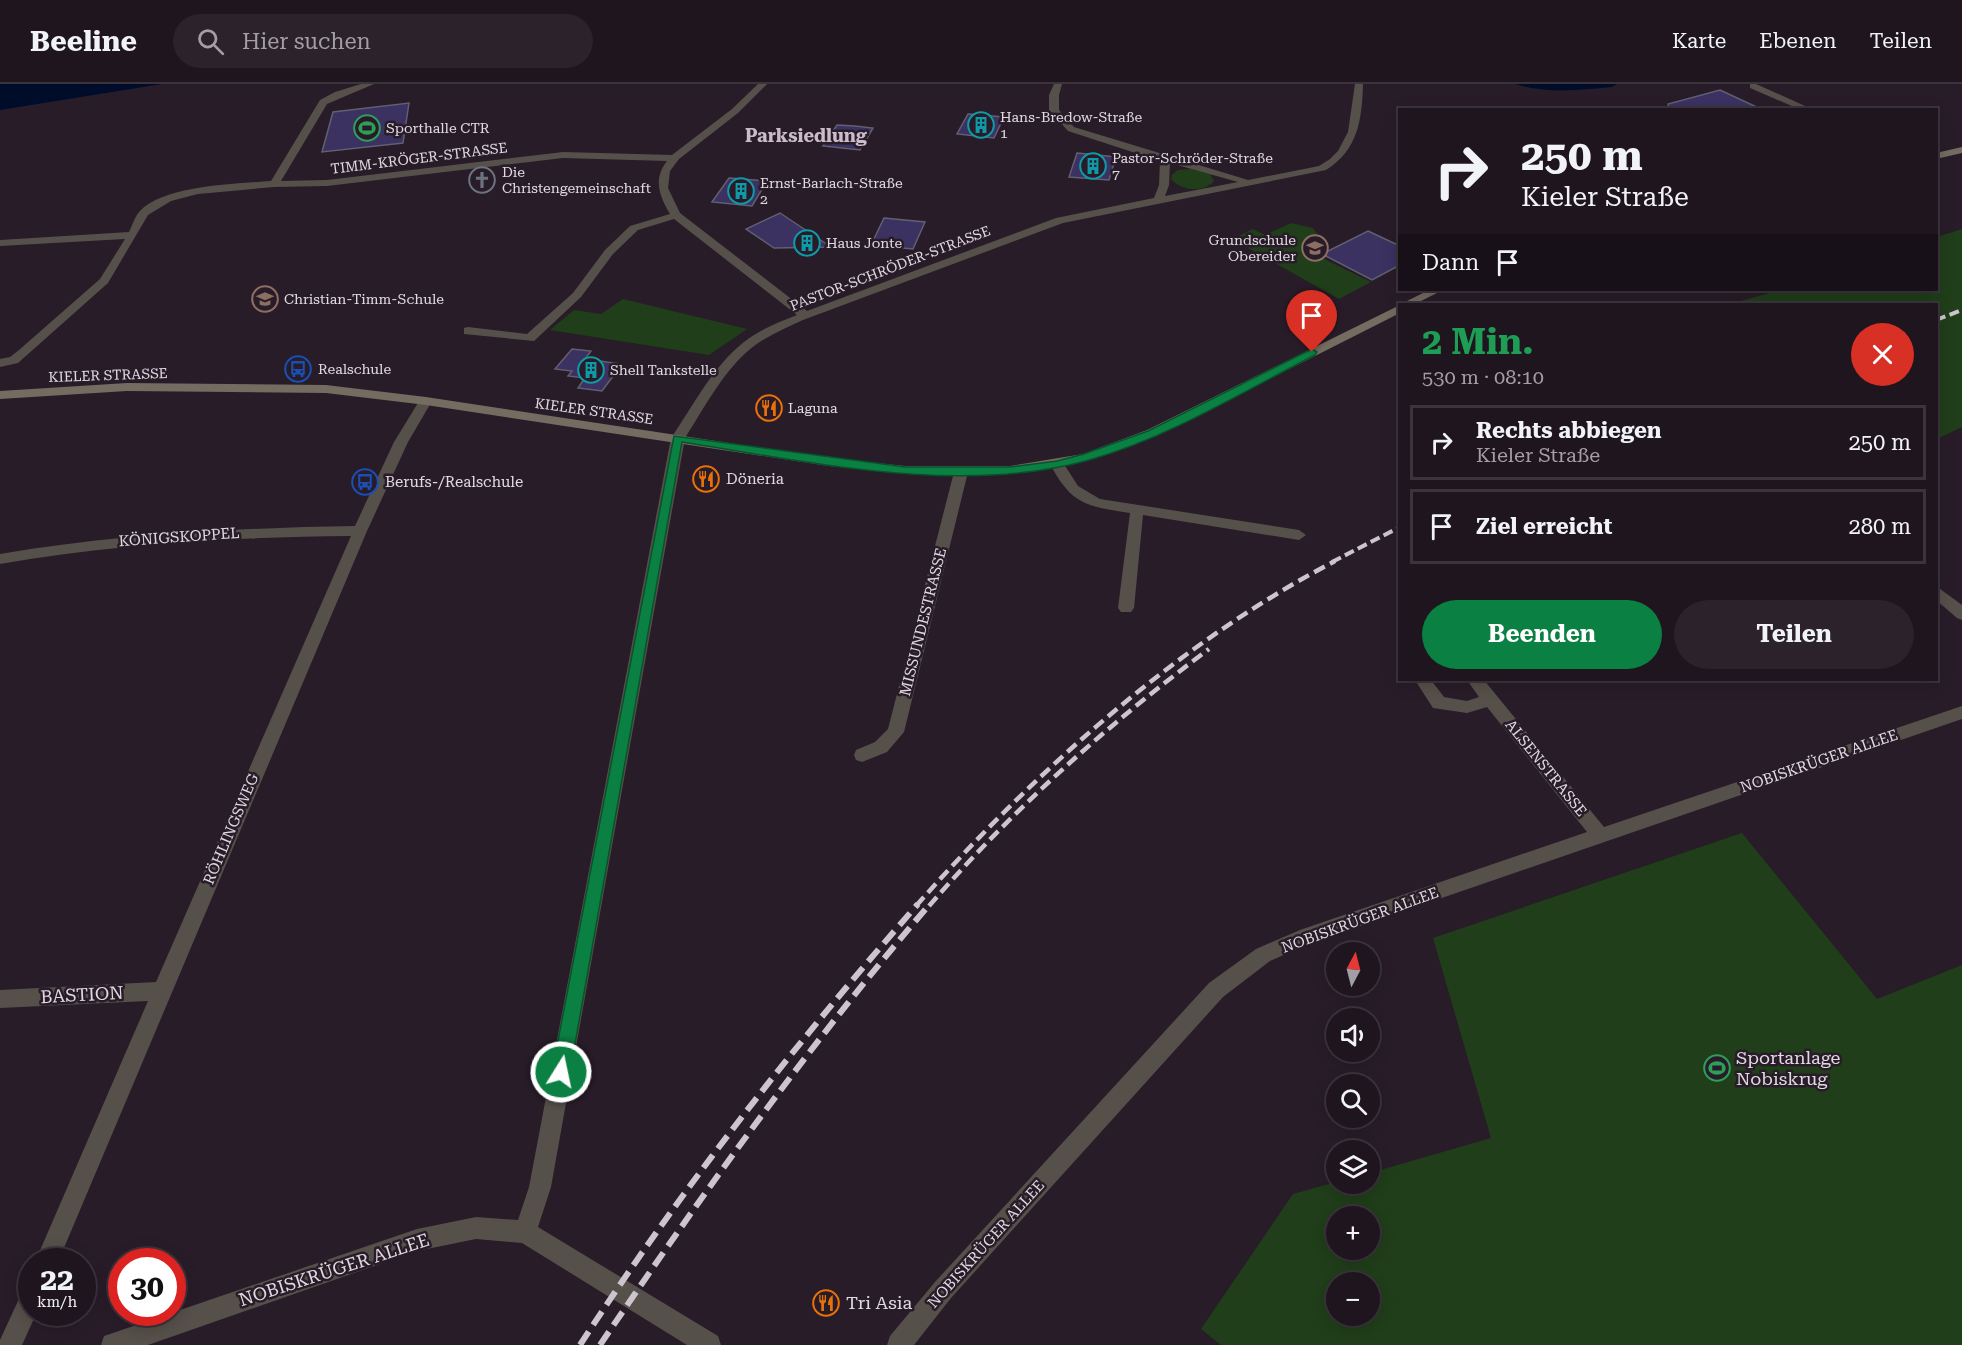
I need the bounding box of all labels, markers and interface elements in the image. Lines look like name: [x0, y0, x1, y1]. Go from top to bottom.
search box: [173, 14, 593, 68]
text: Beeline: [30, 25, 137, 58]
icon: search: [194, 25, 227, 58]
text: Hier suchen: [242, 29, 371, 54]
text: Karte: [1672, 29, 1726, 53]
text: Ebenen: [1759, 29, 1837, 53]
text: Teilen: [1870, 29, 1932, 53]
place label: Hans-Bredow-Straße 1: [1000, 109, 1142, 141]
building icon: Hans-Bredow-Straße 1: [966, 110, 996, 140]
sports icon: Sporthalle CTR: [352, 113, 382, 143]
place label: Sporthalle CTR: [386, 120, 490, 136]
district label: Parksiedlung: [745, 125, 868, 146]
text: 250 m: [1521, 131, 1643, 180]
icon: right: [1422, 132, 1500, 210]
street label: TIMM-KRÖGER-STRASSE: [330, 139, 508, 177]
place label: Pastor-Schröder-Straße 7: [1112, 150, 1273, 182]
building icon: Pastor-Schröder-Straße 7: [1078, 151, 1108, 181]
place label: Die Christengemeinschaft: [502, 164, 651, 196]
church icon: Die Christengemeinschaft: [467, 165, 497, 195]
place label: Ernst-Barlach-Straße 2: [760, 175, 903, 207]
building icon: Ernst-Barlach-Straße 2: [726, 176, 756, 206]
text: Kieler Straße: [1521, 181, 1689, 213]
street label: PASTOR-SCHRÖDER-STRASSE: [788, 222, 992, 314]
building icon: Haus Jonte: [792, 228, 822, 258]
place label: Grundschule Obereider: [1208, 232, 1296, 264]
school or university icon: Grundschule Obereider: [1300, 233, 1330, 263]
place label: Haus Jonte: [826, 235, 902, 251]
icon: arrive: [1491, 246, 1524, 279]
text: Dann: [1422, 250, 1479, 275]
school or university icon: Christian-Timm-Schule: [250, 284, 280, 314]
pin: [1286, 290, 1337, 352]
place label: Christian-Timm-Schule: [284, 291, 444, 307]
icon: arrive: [1295, 299, 1328, 332]
text: 2 Min.: [1422, 321, 1533, 363]
button: close: [1851, 323, 1914, 386]
bus stop icon: Realschule: [283, 354, 313, 384]
building icon: Shell Tankstelle: [576, 355, 606, 385]
place label: Realschule: [318, 361, 391, 377]
place label: Shell Tankstelle: [610, 362, 717, 378]
street label: KIELER STRASSE: [48, 365, 168, 385]
text: 530 m · 08:10: [1422, 365, 1544, 389]
restaurant icon: Laguna: [754, 393, 784, 423]
street label: KIELER STRASSE: [534, 395, 654, 427]
place label: Laguna: [788, 400, 838, 416]
text: Rechts abbiegen: [1476, 418, 1662, 443]
icon: right: [1425, 426, 1458, 459]
text: 250 m: [1848, 430, 1911, 455]
text: Kieler Straße: [1476, 443, 1600, 467]
restaurant icon: Döneria: [691, 464, 721, 494]
bus stop icon: Berufs-/Realschule: [350, 467, 380, 497]
place label: Döneria: [726, 470, 784, 488]
place label: Berufs-/Realschule: [385, 473, 523, 491]
icon: arrive: [1425, 510, 1458, 543]
text: Ziel erreicht: [1476, 514, 1612, 539]
text: 280 m: [1848, 514, 1911, 539]
street label: KÖNIGSKOPPEL: [118, 524, 240, 550]
street label: MISSUNDESTRASSE: [896, 546, 950, 698]
button: Beenden: [1422, 600, 1662, 669]
button: Teilen: [1674, 600, 1914, 669]
street label: ALSENSTRASSE: [1501, 716, 1591, 820]
street label: NOBISKRÜGER ALLEE: [1738, 726, 1900, 796]
street label: RÖHLINGSWEG: [200, 770, 263, 887]
street label: NOBISKRÜGER ALLEE: [1279, 883, 1441, 957]
north arrow: [1326, 942, 1380, 996]
map controls: [1326, 942, 1380, 1326]
street label: BASTION: [40, 982, 124, 1007]
button: sound: [1326, 1008, 1380, 1062]
position arrow: [529, 1040, 593, 1104]
place label: Sportanlage Nobiskrug: [1736, 1047, 1841, 1089]
sports icon: Sportanlage Nobiskrug: [1702, 1053, 1732, 1083]
button: search: [1326, 1074, 1380, 1128]
button: layers: [1326, 1140, 1380, 1194]
street label: NOBISKRÜGER ALLEE: [924, 1176, 1048, 1312]
button: +: [1326, 1206, 1380, 1260]
street label: NOBISKRÜGER ALLEE: [236, 1229, 432, 1310]
speed limit sign: 30: [108, 1248, 186, 1326]
text: 22: [40, 1262, 74, 1297]
button: −: [1326, 1272, 1380, 1326]
restaurant icon: Tri Asia: [811, 1288, 841, 1318]
place label: Tri Asia: [846, 1292, 913, 1313]
text: km/h: [37, 1293, 77, 1311]

